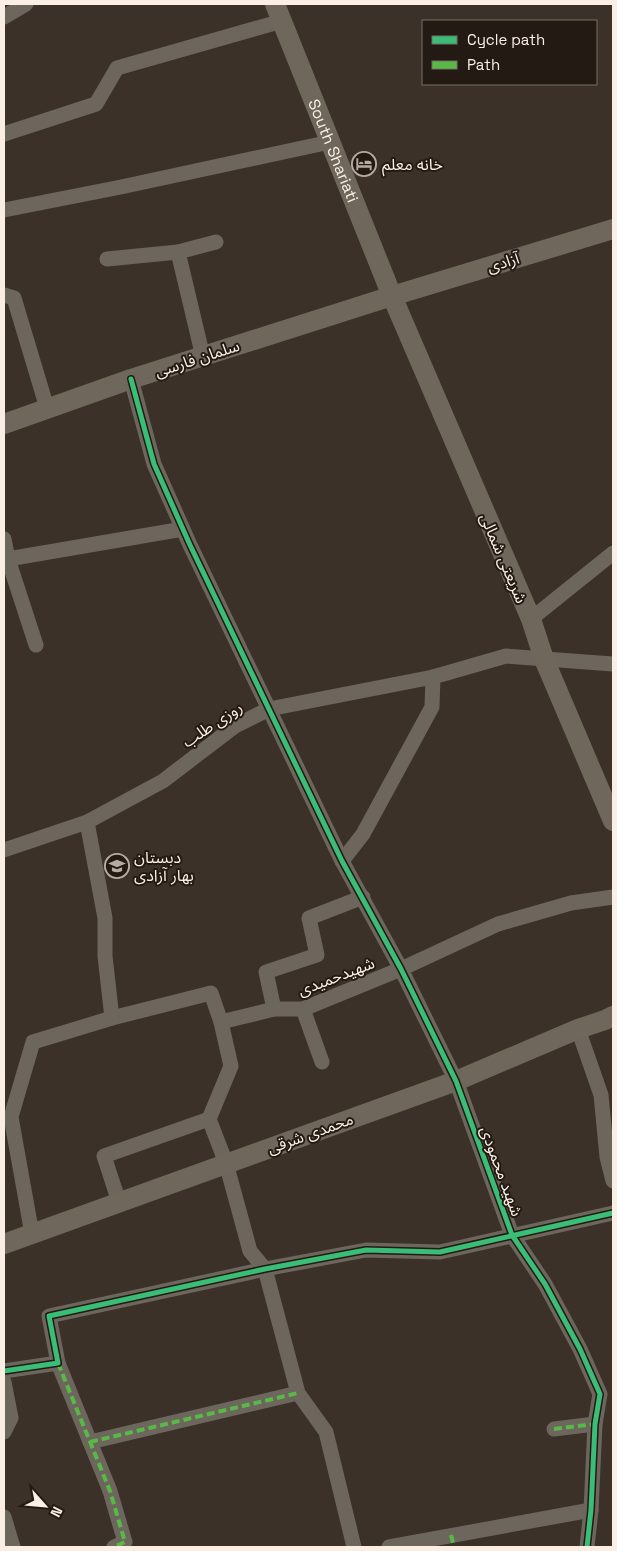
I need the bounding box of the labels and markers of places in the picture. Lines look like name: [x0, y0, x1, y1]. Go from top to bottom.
hotel icon: خانه معلم: [351, 151, 377, 177]
place label: خانه معلم: [382, 154, 443, 177]
place label: دبستان بهار آزادی: [134, 847, 194, 886]
school or university icon: دبستان بهار آزادی: [104, 853, 130, 879]

